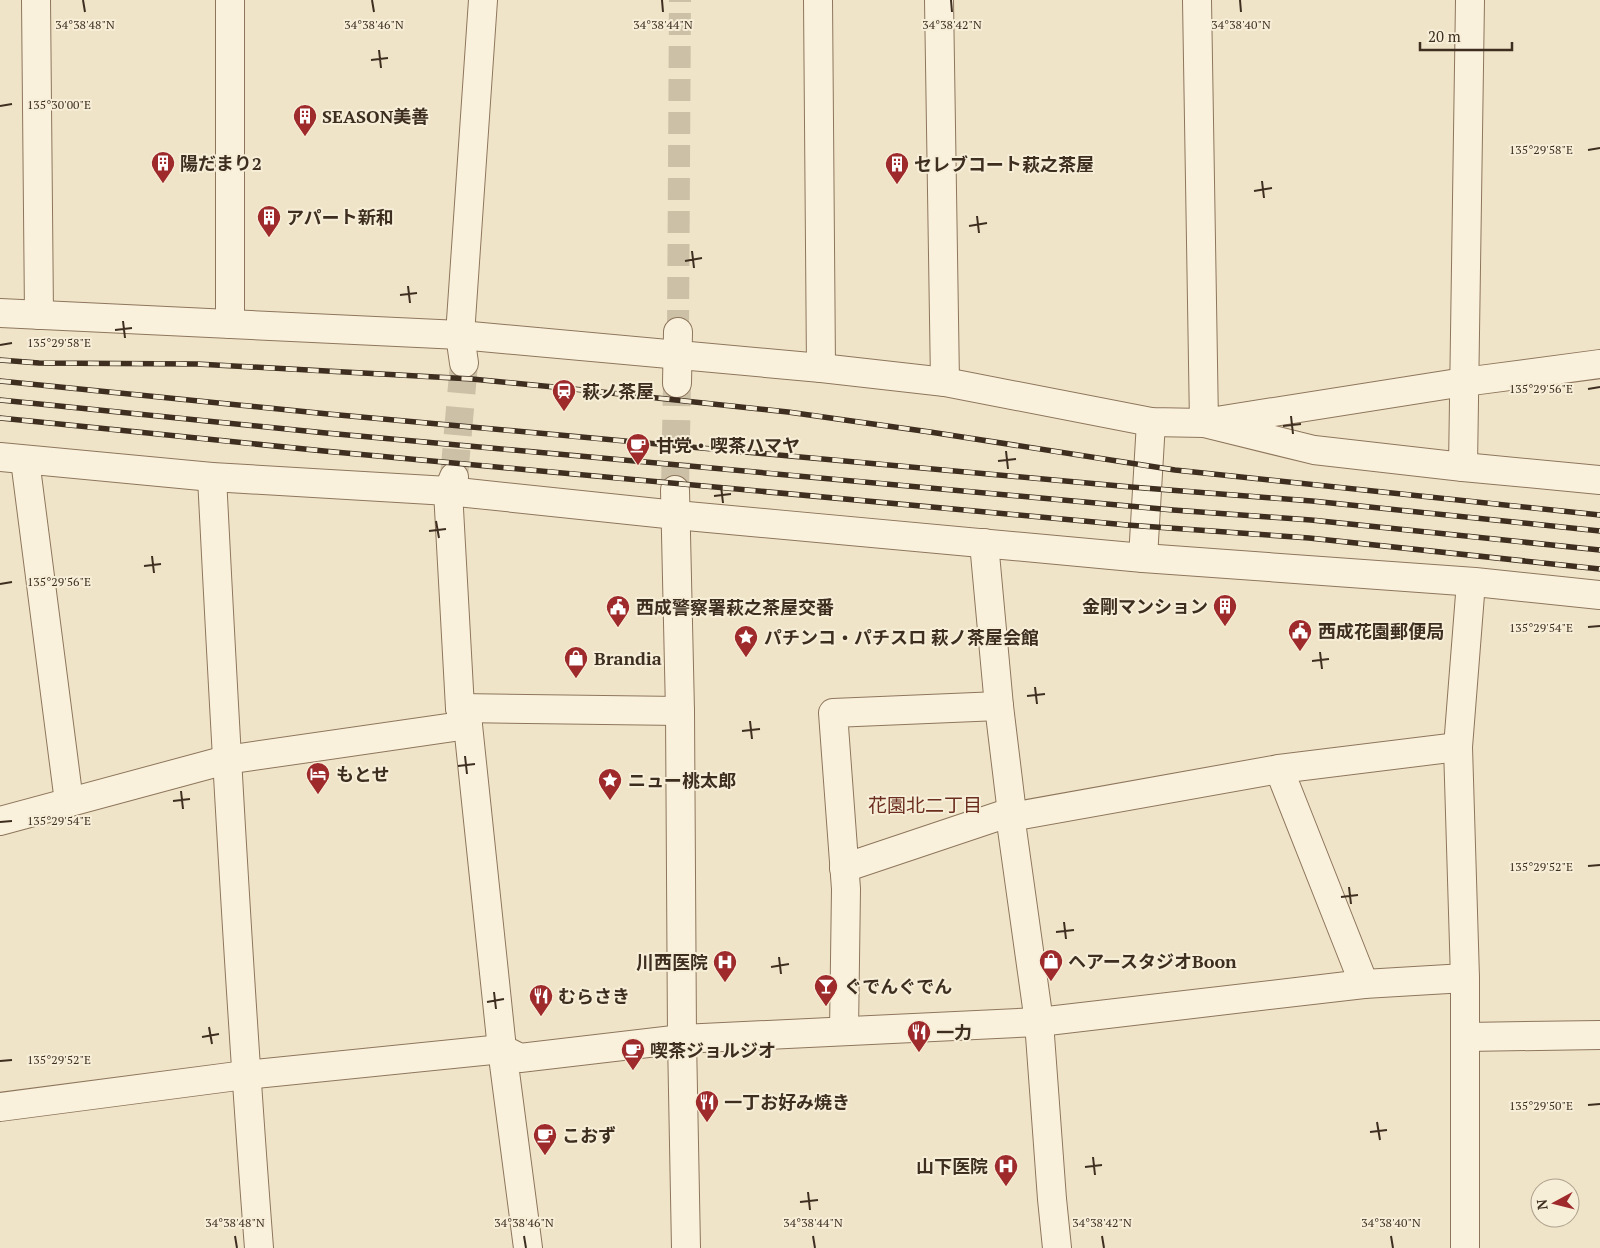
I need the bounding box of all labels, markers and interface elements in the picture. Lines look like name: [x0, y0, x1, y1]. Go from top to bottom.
text: 34°38'48"N: [55, 17, 115, 32]
text: 34°38'46"N: [344, 17, 404, 32]
text: 34°38'44"N: [633, 17, 693, 32]
text: 34°38'42"N: [922, 17, 982, 32]
text: 34°38'40"N: [1211, 17, 1271, 32]
scale bar: [1420, 20, 1512, 52]
text: 20 m: [1428, 26, 1461, 46]
text: 135°30'00"E: [27, 97, 91, 112]
building icon: SEASON美善: [292, 103, 318, 137]
place label: SEASON美善: [322, 104, 429, 128]
text: 135°29'58"E: [1509, 142, 1573, 157]
building icon: 陽だまり2: [150, 150, 176, 184]
place label: 陽だまり2: [180, 151, 262, 175]
building icon: セレブコート萩之茶屋: [884, 151, 910, 185]
place label: セレブコート萩之茶屋: [914, 152, 1094, 176]
building icon: アパート新和: [256, 204, 282, 238]
place label: アパート新和: [286, 205, 394, 229]
text: 135°29'58"E: [27, 335, 91, 350]
station icon: 萩ノ茶屋: [551, 378, 577, 412]
place label: 萩ノ茶屋: [582, 379, 654, 403]
text: 135°29'56"E: [1509, 381, 1573, 396]
cafe icon: 甘党・喫茶ハマヤ: [625, 432, 651, 466]
place label: 甘党・喫茶ハマヤ: [656, 433, 800, 457]
text: 135°29'56"E: [27, 574, 91, 589]
building icon: 金剛マンション: [1212, 593, 1238, 627]
public building icon: 西成警察署萩之茶屋交番: [605, 594, 631, 628]
place label: 金剛マンション: [1082, 594, 1208, 618]
place label: 西成警察署萩之茶屋交番: [636, 595, 834, 619]
public building icon: 西成花園郵便局: [1287, 618, 1313, 652]
place label: 西成花園郵便局: [1318, 619, 1444, 643]
text: 135°29'54"E: [1509, 620, 1573, 635]
place icon: パチンコ・パチスロ 萩ノ茶屋会館: [733, 624, 759, 658]
place label: パチンコ・パチスロ 萩ノ茶屋会館: [764, 625, 1039, 649]
shop icon: Brandia: [563, 645, 589, 679]
place label: Brandia: [594, 646, 662, 670]
hotel icon: もとせ: [305, 761, 331, 795]
place label: もとせ: [336, 762, 390, 786]
place icon: ニュー桃太郎: [597, 767, 623, 801]
place label: ニュー桃太郎: [628, 768, 736, 792]
district label: 花園北二丁目: [868, 792, 982, 817]
text: 135°29'54"E: [27, 813, 91, 828]
text: 135°29'52"E: [1509, 859, 1573, 874]
shop icon: ヘアースタジオBoon: [1038, 948, 1064, 982]
hospital icon: 川西医院: [712, 949, 738, 983]
place label: ヘアースタジオBoon: [1068, 949, 1237, 973]
place label: 川西医院: [636, 950, 708, 974]
bar icon: ぐでんぐでん: [813, 973, 839, 1007]
place label: ぐでんぐでん: [844, 974, 952, 998]
restaurant icon: むらさき: [528, 983, 554, 1017]
place label: むらさき: [558, 984, 630, 1008]
restaurant icon: 一力: [906, 1019, 932, 1053]
place label: 一力: [936, 1020, 972, 1044]
cafe icon: 喫茶ジョルジオ: [620, 1037, 646, 1071]
place label: 喫茶ジョルジオ: [650, 1038, 776, 1062]
text: 135°29'52"E: [27, 1052, 91, 1067]
restaurant icon: 一丁お好み焼き: [694, 1089, 720, 1123]
place label: 一丁お好み焼き: [724, 1090, 850, 1114]
text: 135°29'50"E: [1509, 1098, 1573, 1113]
cafe icon: こおず: [532, 1122, 558, 1156]
place label: こおず: [562, 1123, 616, 1147]
hospital icon: 山下医院: [993, 1153, 1019, 1187]
place label: 山下医院: [916, 1154, 988, 1178]
north arrow: [1530, 1178, 1580, 1228]
text: N: [1531, 1198, 1552, 1211]
text: 34°38'48"N: [205, 1215, 265, 1230]
text: 34°38'46"N: [494, 1215, 554, 1230]
text: 34°38'44"N: [783, 1215, 843, 1230]
text: 34°38'42"N: [1072, 1215, 1132, 1230]
text: 34°38'40"N: [1361, 1215, 1421, 1230]

